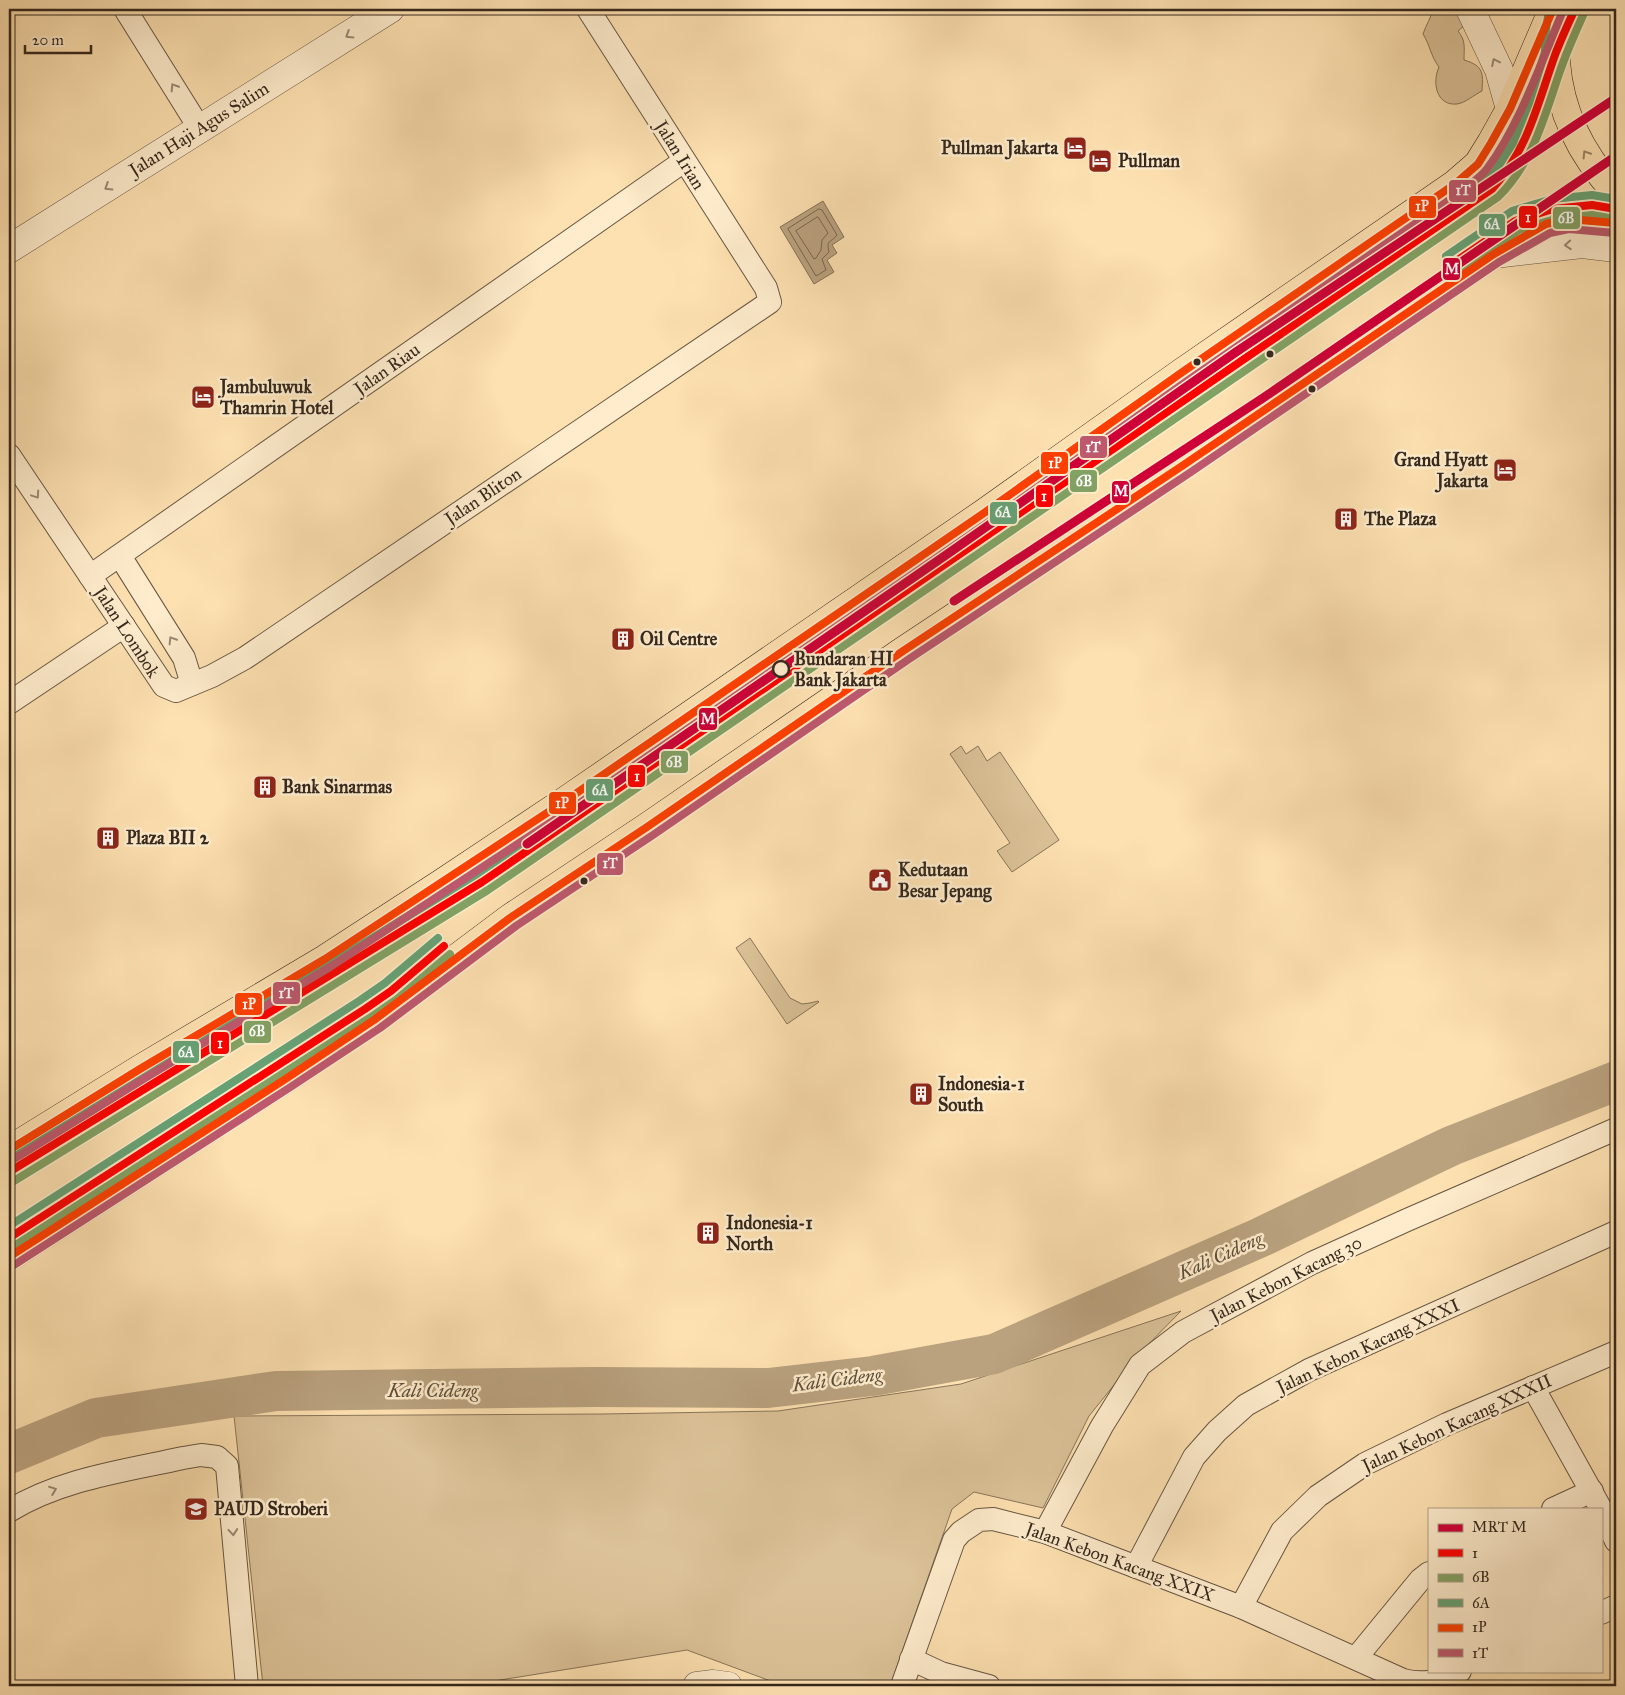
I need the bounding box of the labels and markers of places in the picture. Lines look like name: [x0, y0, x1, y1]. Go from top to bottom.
hotel icon: Pullman Jakarta: [1062, 135, 1088, 161]
place label: Pullman Jakarta: [941, 137, 1058, 160]
hotel icon: Pullman: [1087, 148, 1113, 174]
place label: Pullman: [1118, 150, 1180, 172]
unlabelled marker: [1265, 349, 1275, 359]
unlabelled marker: [1192, 357, 1202, 367]
place label: Jambuluwuk Thamrin Hotel: [218, 376, 335, 419]
hotel icon: Jambuluwuk Thamrin Hotel: [190, 384, 216, 410]
unlabelled marker: [1307, 384, 1317, 394]
place label: Grand Hyatt Jakarta: [1394, 449, 1489, 493]
hotel icon: Grand Hyatt Jakarta: [1492, 457, 1518, 483]
building icon: The Plaza: [1333, 506, 1359, 532]
place label: The Plaza: [1363, 508, 1437, 530]
building icon: Oil Centre: [610, 626, 636, 652]
place label: Oil Centre: [640, 628, 718, 650]
place label: Bundaran HI Bank Jakarta: [794, 648, 893, 692]
marker: Bundaran HI Bank Jakarta: [772, 660, 790, 678]
building icon: Bank Sinarmas: [252, 774, 278, 800]
place label: Bank Sinarmas: [282, 776, 393, 798]
building icon: Plaza BII 2: [95, 825, 121, 851]
place label: Plaza BII 2: [126, 827, 210, 849]
place label: Kedutaan Besar Jepang: [898, 859, 992, 903]
public building icon: Kedutaan Besar Jepang: [867, 867, 893, 893]
unlabelled marker: [579, 876, 589, 886]
place label: Indonesia-1 South: [938, 1073, 1025, 1116]
building icon: Indonesia-1 South: [908, 1081, 934, 1107]
place label: Indonesia-1 North: [726, 1212, 813, 1255]
building icon: Indonesia-1 North: [695, 1220, 721, 1246]
school or university icon: PAUD Stroberi: [183, 1496, 209, 1522]
place label: PAUD Stroberi: [214, 1498, 329, 1520]

